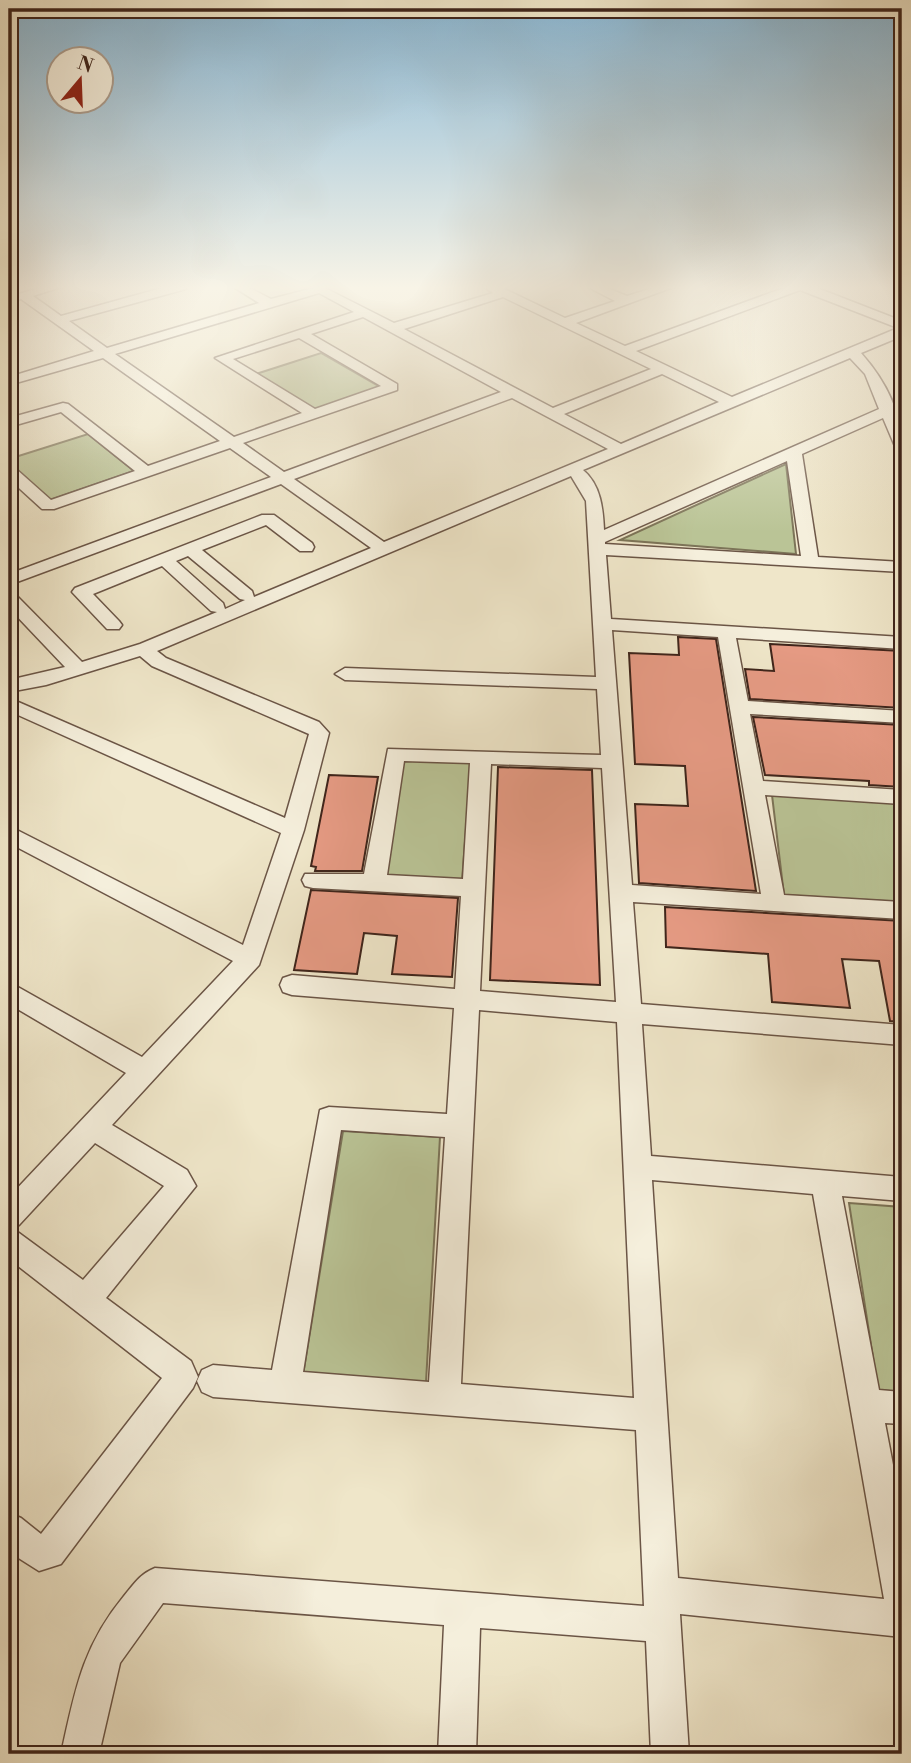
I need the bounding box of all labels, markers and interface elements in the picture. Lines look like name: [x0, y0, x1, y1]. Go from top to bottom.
north arrow: [46, 46, 116, 116]
text: N: [74, 51, 96, 79]

